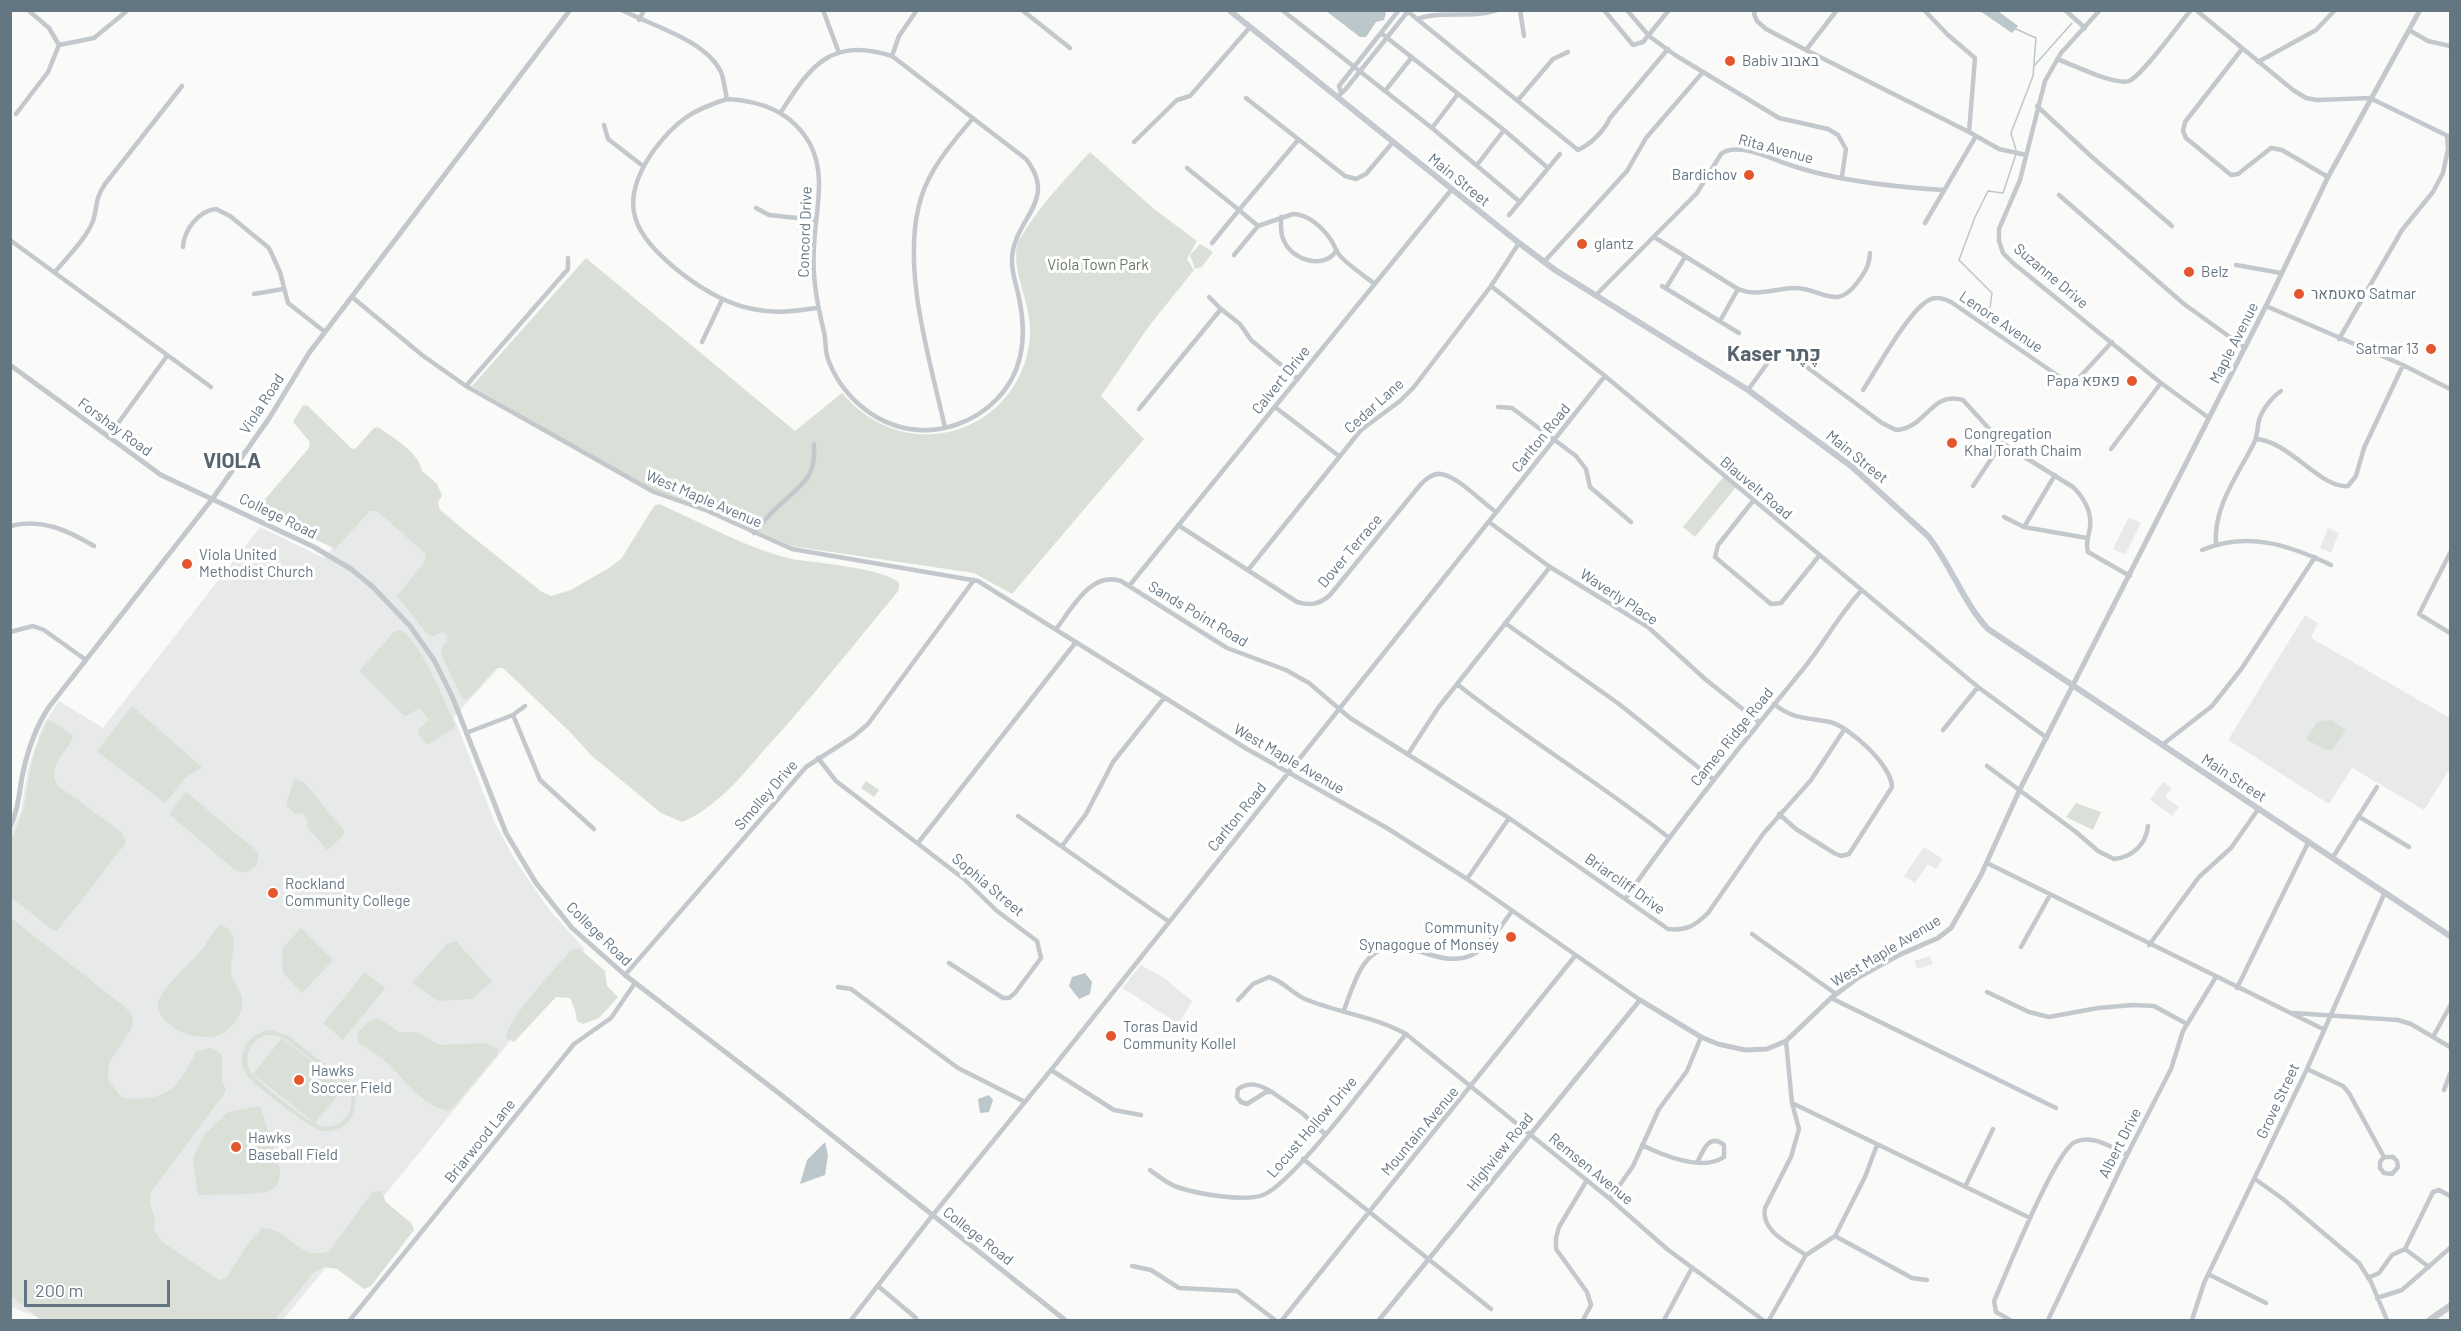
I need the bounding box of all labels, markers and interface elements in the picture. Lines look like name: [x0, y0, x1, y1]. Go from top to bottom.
place label: Babiv באבוב: [1742, 52, 1819, 70]
marker: Babiv באבוב: [1723, 54, 1737, 68]
street label: Rita Avenue: [1737, 130, 1815, 168]
street label: Main Street: [1424, 150, 1494, 210]
place label: Bardichov: [1672, 166, 1737, 184]
marker: Bardichov: [1742, 168, 1756, 182]
street label: Concord Drive: [794, 186, 816, 278]
place label: glantz: [1594, 235, 1633, 253]
marker: glantz: [1575, 237, 1589, 251]
street label: Suzanne Drive: [2010, 240, 2092, 312]
park label: Viola Town Park: [1047, 256, 1149, 274]
place label: Belz: [2201, 263, 2229, 281]
marker: Belz: [2182, 265, 2196, 279]
place label: סאטמאר Satmar: [2311, 285, 2416, 303]
street label: Lenore Avenue: [1956, 287, 2046, 357]
marker: סאטמאר Satmar: [2292, 287, 2306, 301]
street label: Maple Avenue: [2206, 299, 2262, 387]
place label: Satmar 13: [2356, 340, 2419, 358]
district label: Kaser כֶּתֶר: [1727, 341, 1821, 367]
street label: Calvert Drive: [1248, 342, 1314, 418]
marker: Satmar 13: [2424, 342, 2438, 356]
street label: Viola Road: [236, 371, 288, 437]
place label: Papa פאפא: [2046, 372, 2120, 390]
marker: Papa פאפא: [2125, 374, 2139, 388]
street label: Cedar Lane: [1341, 375, 1407, 437]
street label: Forshay Road: [74, 394, 156, 460]
street label: Carlton Road: [1508, 400, 1574, 476]
place label: Congregation Khal Torath Chaim: [1964, 425, 2082, 460]
street label: Main Street: [1822, 427, 1892, 487]
marker: Congregation Khal Torath Chaim: [1945, 436, 1959, 450]
district label: VIOLA: [199, 448, 265, 474]
street label: Blauvelt Road: [1716, 453, 1796, 523]
street label: West Maple Avenue: [643, 466, 765, 532]
street label: College Road: [236, 489, 320, 543]
street label: Dover Terrace: [1314, 511, 1386, 591]
place label: Viola United Methodist Church: [199, 546, 313, 581]
marker: Viola United Methodist Church: [180, 557, 194, 571]
street label: Waverly Place: [1577, 565, 1661, 629]
street label: Sands Point Road: [1145, 577, 1251, 651]
street label: Cameo Ridge Road: [1687, 684, 1777, 790]
street label: West Maple Avenue: [1230, 720, 1348, 798]
street label: Main Street: [2198, 750, 2270, 806]
street label: Smolley Drive: [731, 756, 801, 834]
street label: Carlton Road: [1204, 779, 1270, 855]
street label: Sophia Street: [948, 850, 1028, 920]
street label: Briarcliff Drive: [1581, 850, 1669, 918]
place label: Rockland Community College: [285, 875, 411, 910]
marker: Rockland Community College: [266, 886, 280, 900]
street label: College Road: [562, 898, 636, 970]
street label: West Maple Avenue: [1828, 911, 1944, 991]
place label: Community Synagogue of Monsey: [1359, 919, 1499, 954]
marker: Community Synagogue of Monsey: [1504, 930, 1518, 944]
place label: Toras David Community Kollel: [1123, 1018, 1236, 1053]
marker: Toras David Community Kollel: [1104, 1029, 1118, 1043]
street label: Grove Street: [2253, 1060, 2303, 1142]
place label: Hawks Soccer Field: [311, 1062, 392, 1097]
marker: Hawks Soccer Field: [292, 1073, 306, 1087]
street label: Locust Hollow Drive: [1263, 1073, 1361, 1181]
street label: Mountain Avenue: [1378, 1083, 1462, 1179]
street label: Briarwood Lane: [441, 1096, 519, 1186]
street label: Albert Drive: [2095, 1105, 2145, 1181]
street label: Highview Road: [1463, 1109, 1537, 1195]
place label: Hawks Baseball Field: [248, 1129, 338, 1164]
street label: Remsen Avenue: [1545, 1129, 1637, 1209]
marker: Hawks Baseball Field: [229, 1140, 243, 1154]
street label: College Road: [939, 1203, 1017, 1269]
scale bar: [27, 1268, 172, 1306]
text: 200 m: [35, 1279, 83, 1301]

